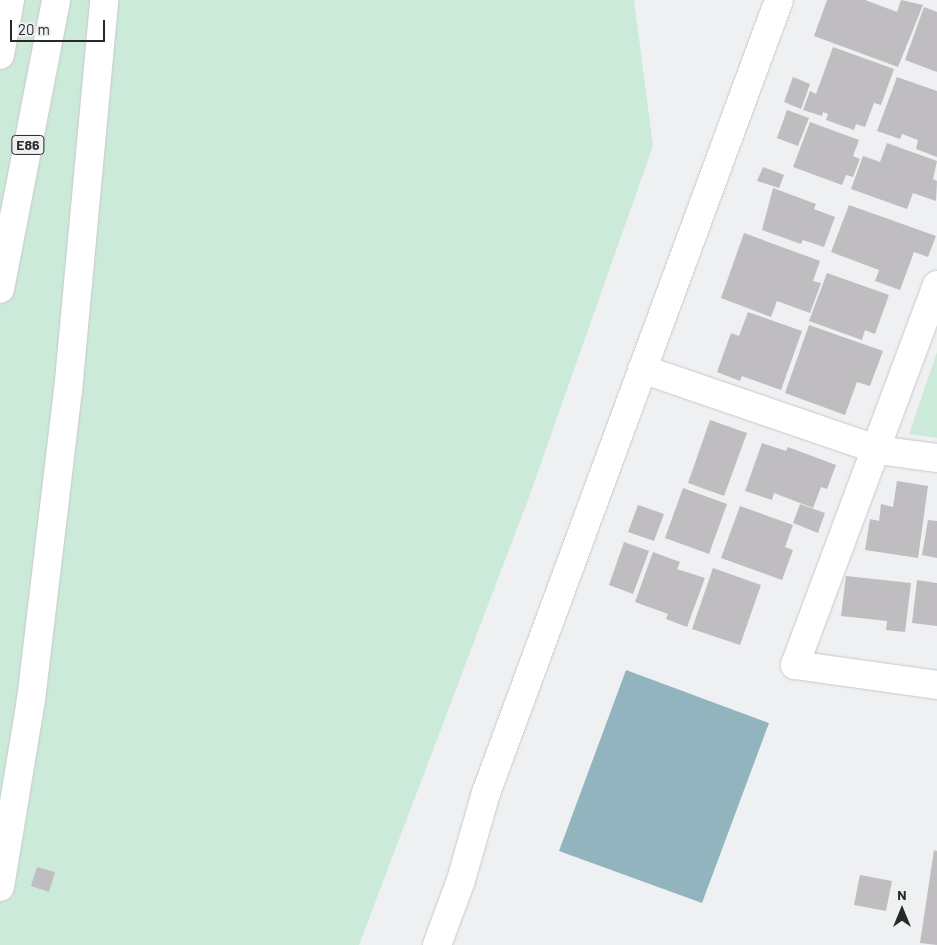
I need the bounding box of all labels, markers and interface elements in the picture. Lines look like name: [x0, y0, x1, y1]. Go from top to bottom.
scale bar: [12, 10, 108, 42]
text: 20 m: [18, 20, 50, 38]
road number: E86: [10, 134, 46, 156]
north arrow: [877, 885, 927, 935]
text: N: [897, 886, 907, 903]

